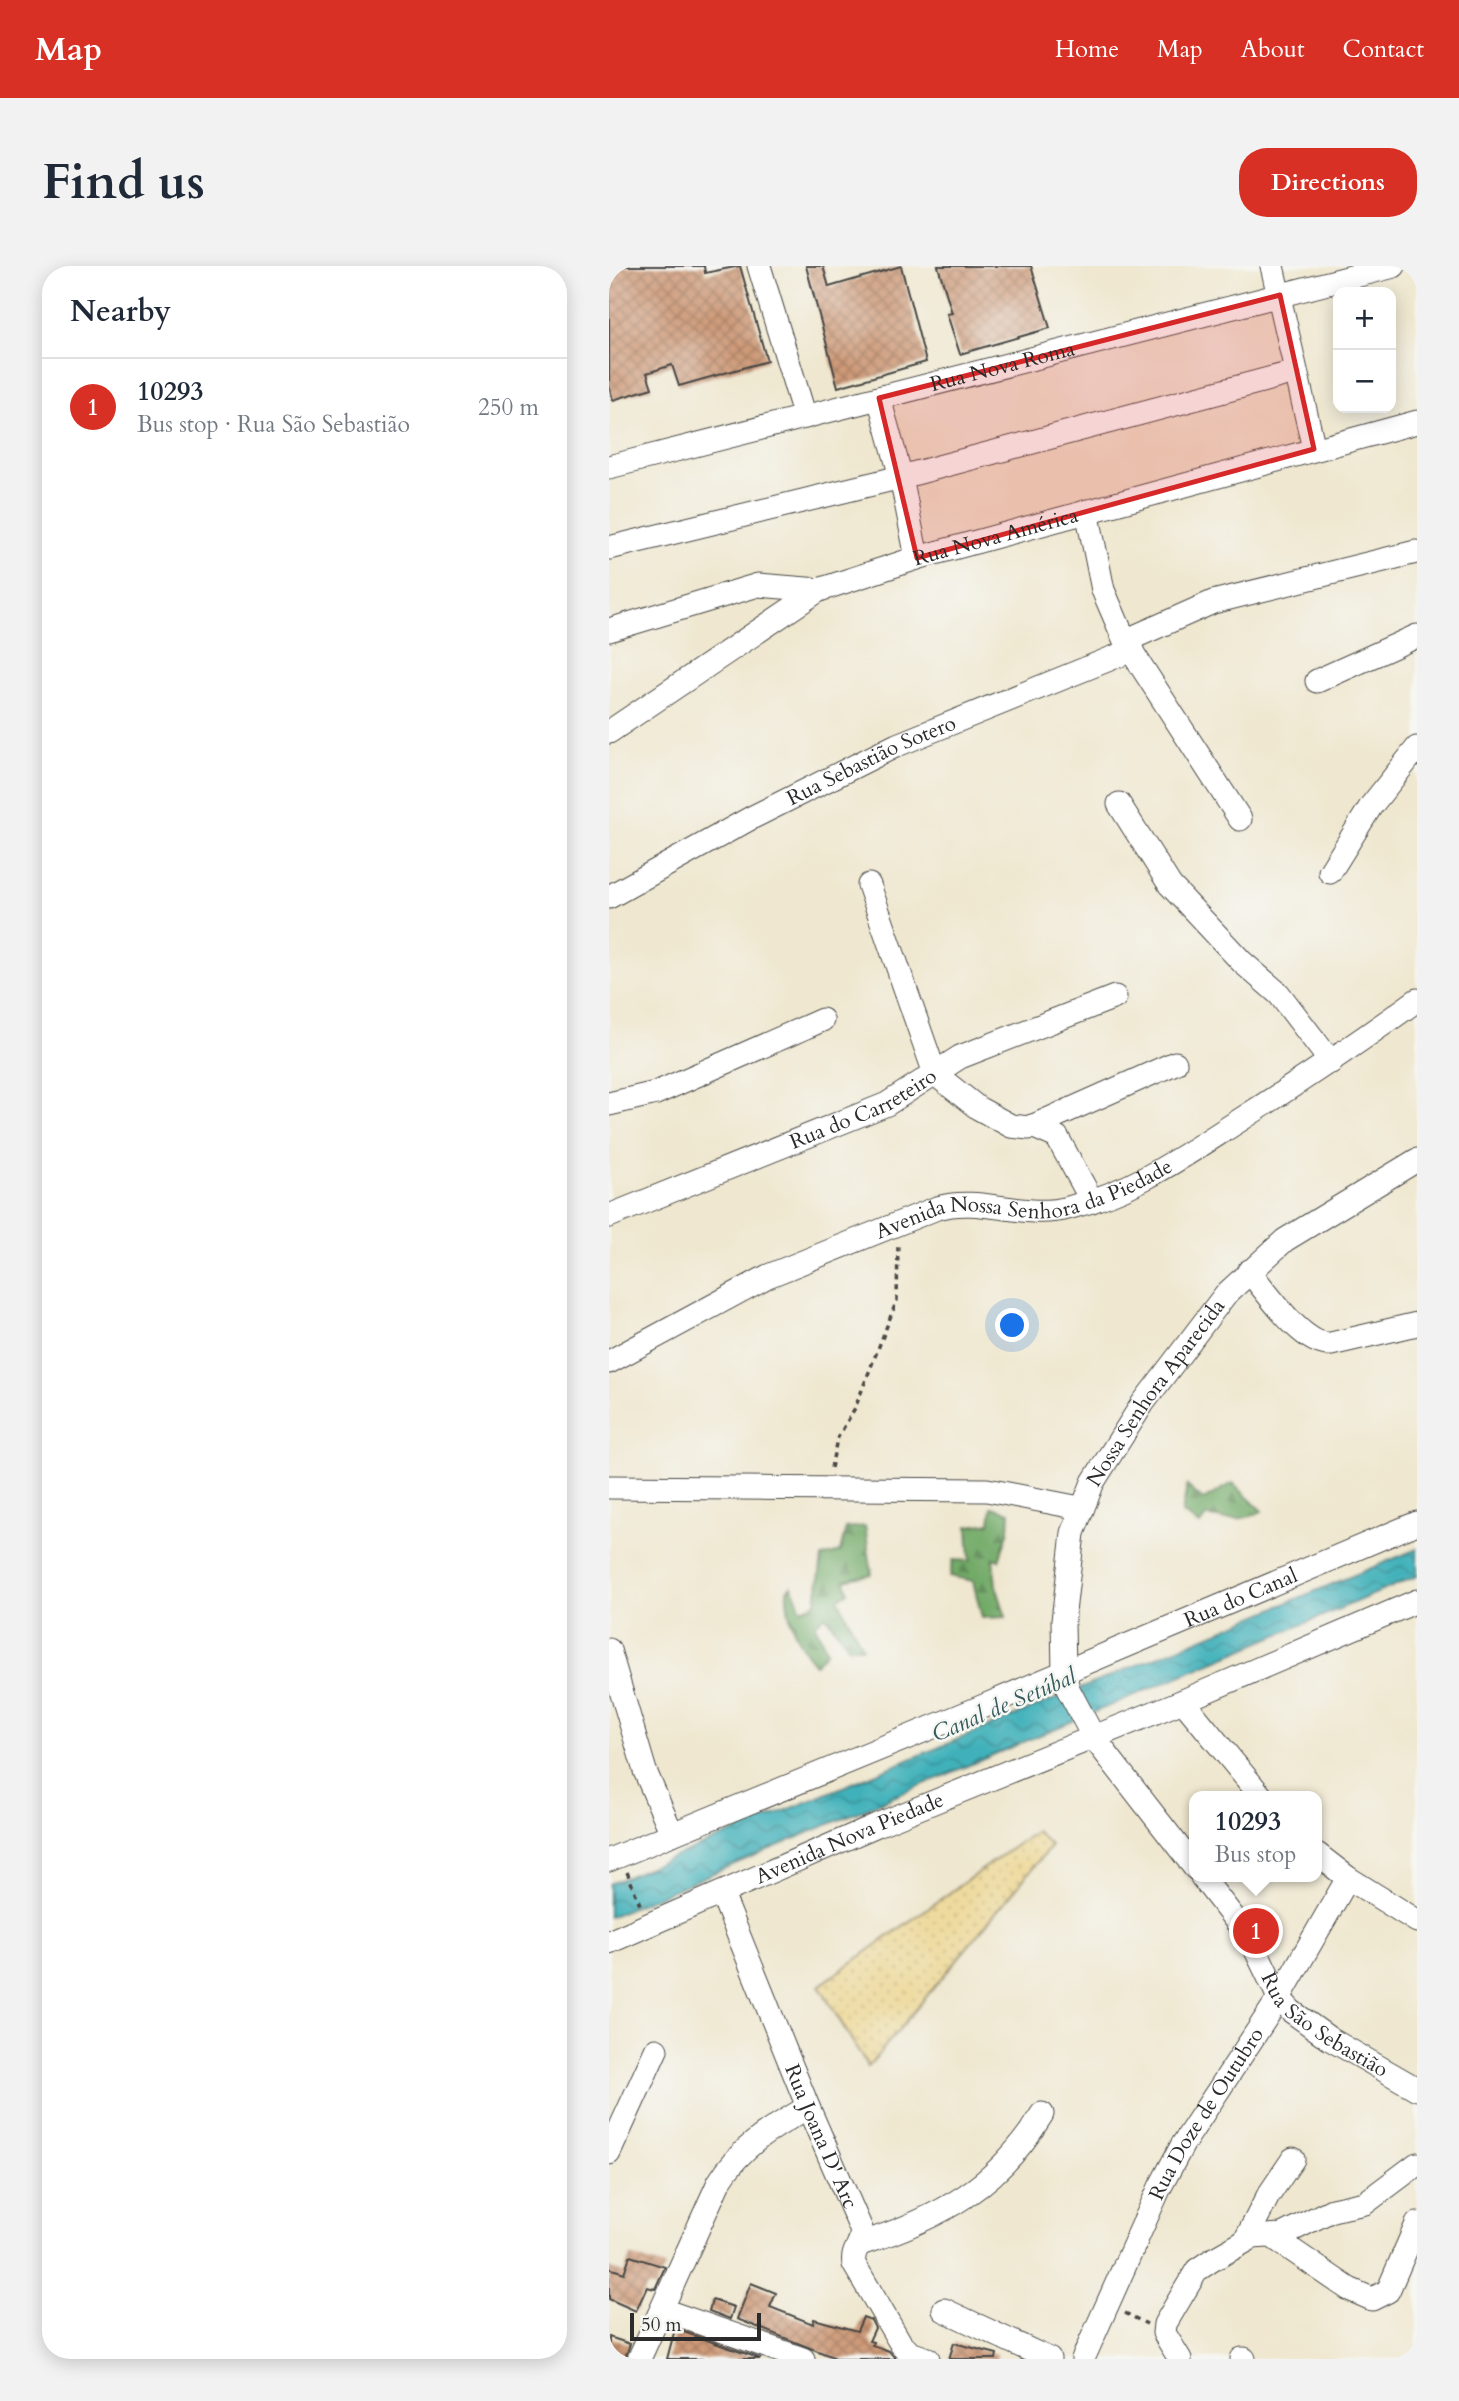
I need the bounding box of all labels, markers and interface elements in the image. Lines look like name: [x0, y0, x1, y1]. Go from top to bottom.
text: Map: [35, 27, 102, 72]
text: Home: [1055, 33, 1119, 66]
text: Map: [1157, 33, 1203, 66]
text: About: [1241, 33, 1305, 66]
text: Contact: [1343, 33, 1424, 66]
button: Directions: [1239, 148, 1417, 217]
text: Find us: [42, 149, 205, 216]
map controls: [1333, 287, 1396, 413]
button: +: [1333, 287, 1396, 350]
text: Nearby: [70, 291, 171, 332]
street label: Rua Nova Roma: [927, 334, 1078, 399]
button: −: [1333, 350, 1396, 413]
text: 10293: [137, 374, 204, 409]
text: 1: [87, 392, 99, 423]
text: 250 m: [478, 392, 539, 423]
text: Bus stop · Rua São Sebastião: [137, 409, 410, 440]
street label: Rua Nova América: [910, 500, 1081, 573]
street label: Rua Sebastião Sotero: [782, 708, 960, 812]
street label: Rua do Carreteiro: [785, 1061, 942, 1156]
street label: Avenida Nossa Senhora da Piedade: [871, 1152, 1177, 1246]
street label: Nossa Senhora Aparecida: [1079, 1293, 1232, 1492]
your location: [995, 1308, 1029, 1342]
street label: Rua do Canal: [1179, 1561, 1302, 1634]
water label: Canal de Setúbal: [927, 1660, 1082, 1749]
street label: Avenida Nova Piedade: [751, 1785, 948, 1891]
popup: [1189, 1791, 1322, 1882]
text: 10293: [1215, 1804, 1281, 1839]
text: Bus stop: [1215, 1839, 1296, 1870]
pin: 1: [1233, 1905, 1279, 1957]
street label: Rua São Sebastião: [1254, 1967, 1394, 2084]
street label: Rua Doze de Outubro: [1142, 2022, 1270, 2204]
street label: Rua Joana D' Arc: [778, 2060, 865, 2213]
scale bar: [630, 2310, 761, 2342]
text: 50 m: [641, 2312, 682, 2338]

